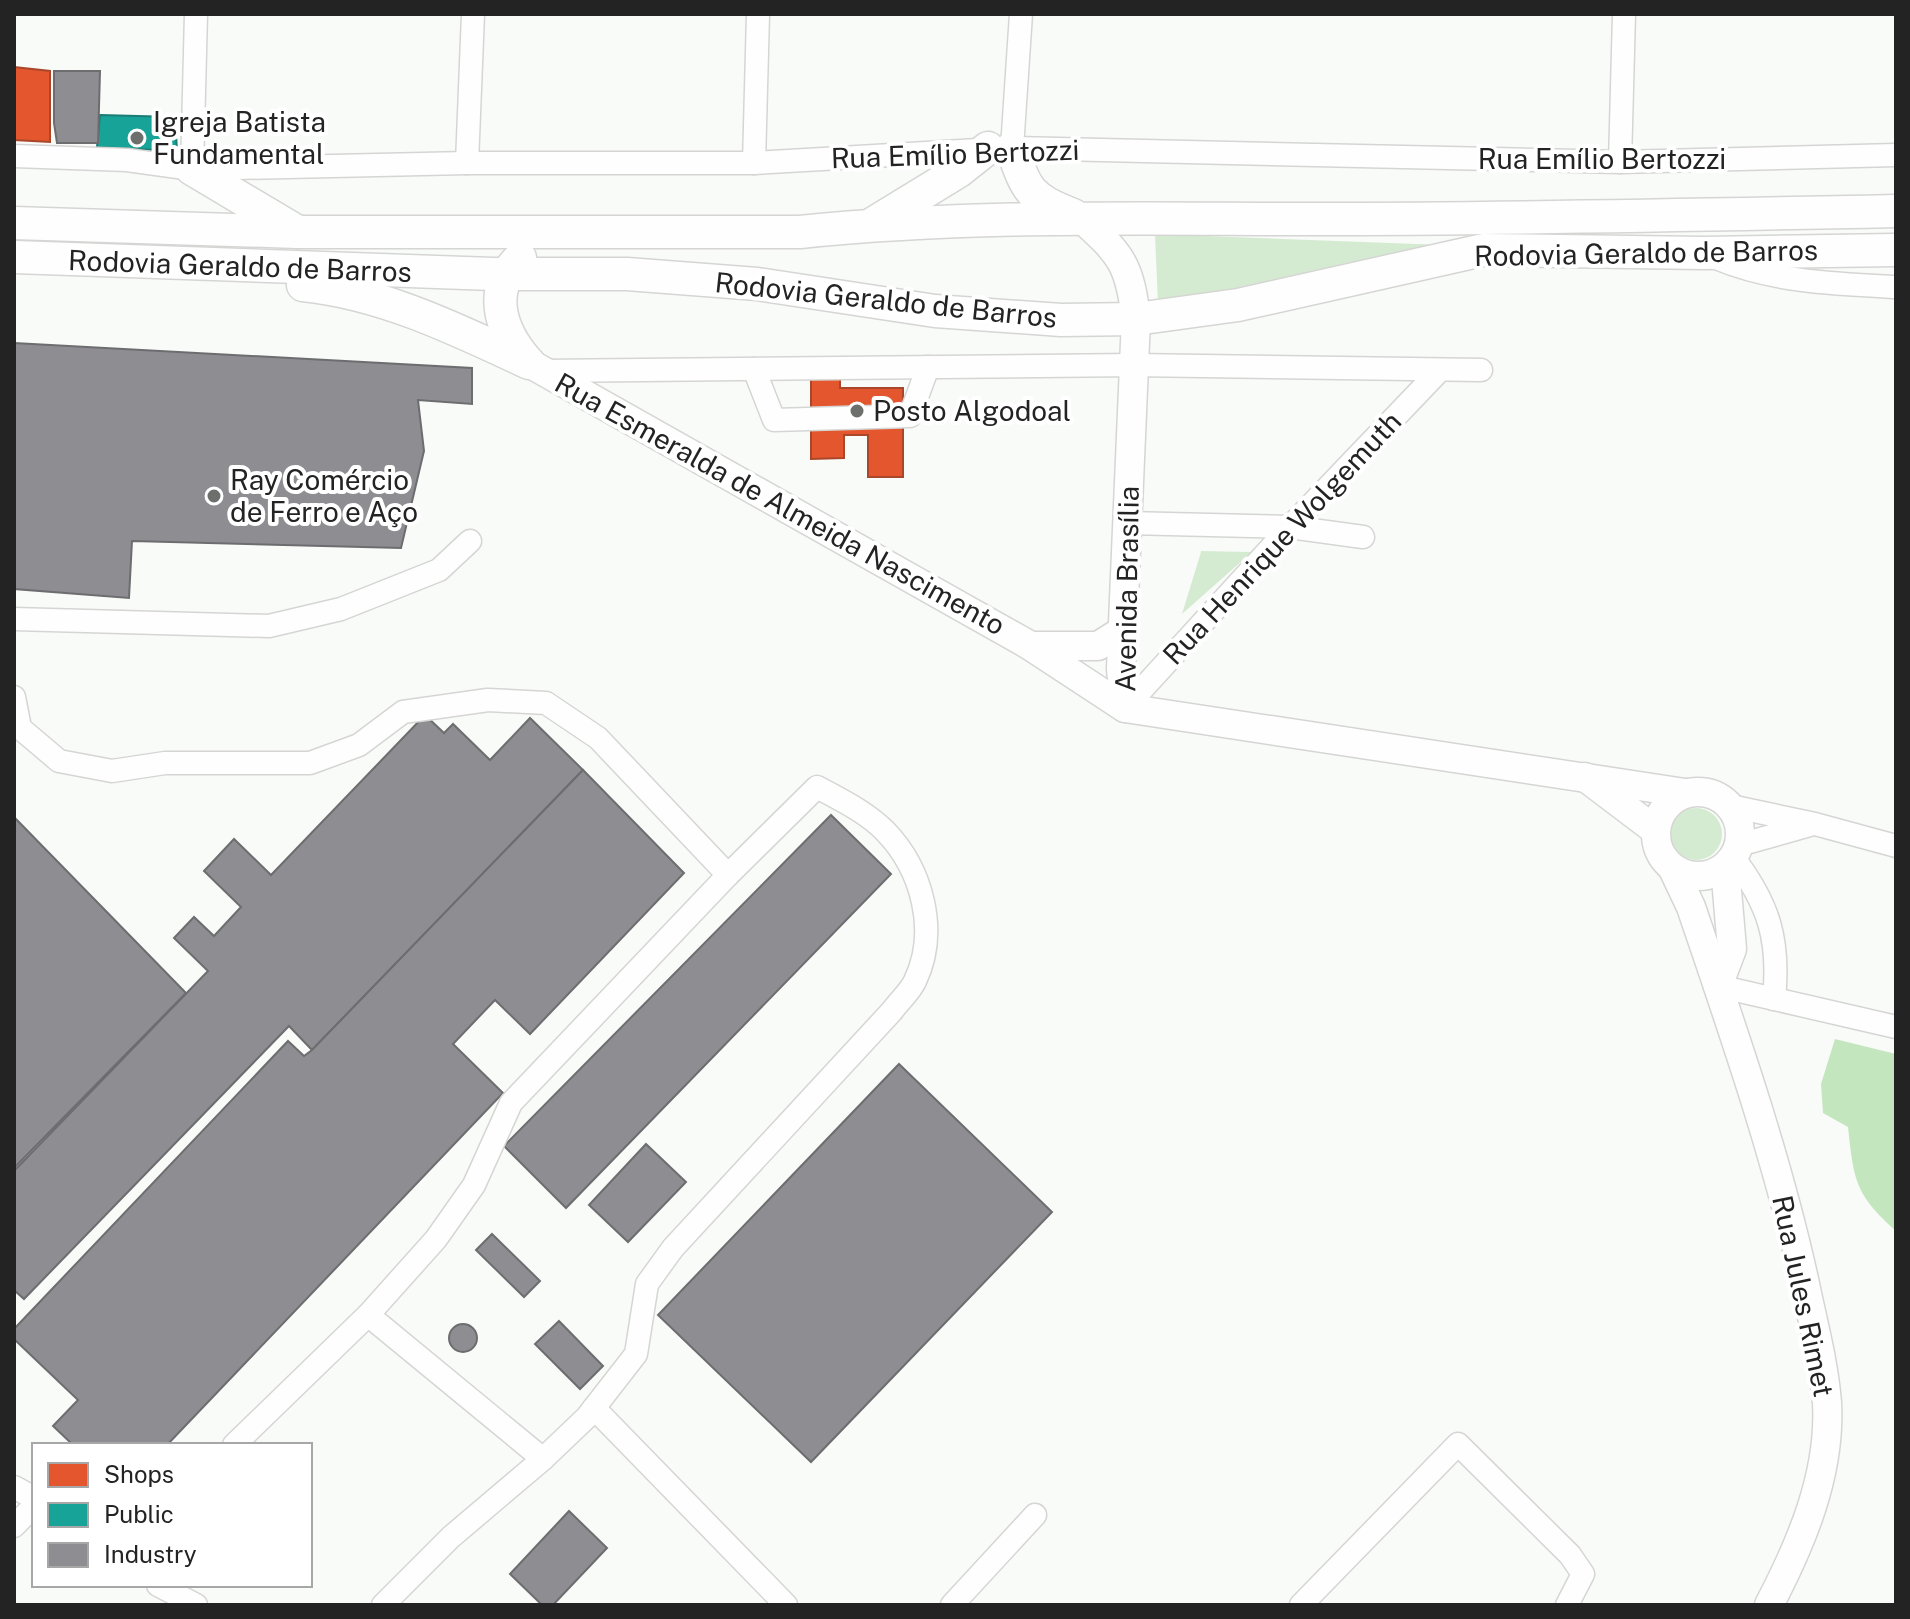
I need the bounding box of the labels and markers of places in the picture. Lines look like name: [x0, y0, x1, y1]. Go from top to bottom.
place label: Igreja Batista Fundamental: [153, 105, 326, 170]
marker: Igreja Batista Fundamental: [128, 129, 146, 147]
place label: Posto Algodoal: [873, 394, 1071, 427]
marker: Posto Algodoal: [848, 402, 866, 420]
place label: Ray Comércio de Ferro e Aço: [230, 463, 418, 528]
marker: Ray Comércio de Ferro e Aço: [205, 487, 223, 505]

